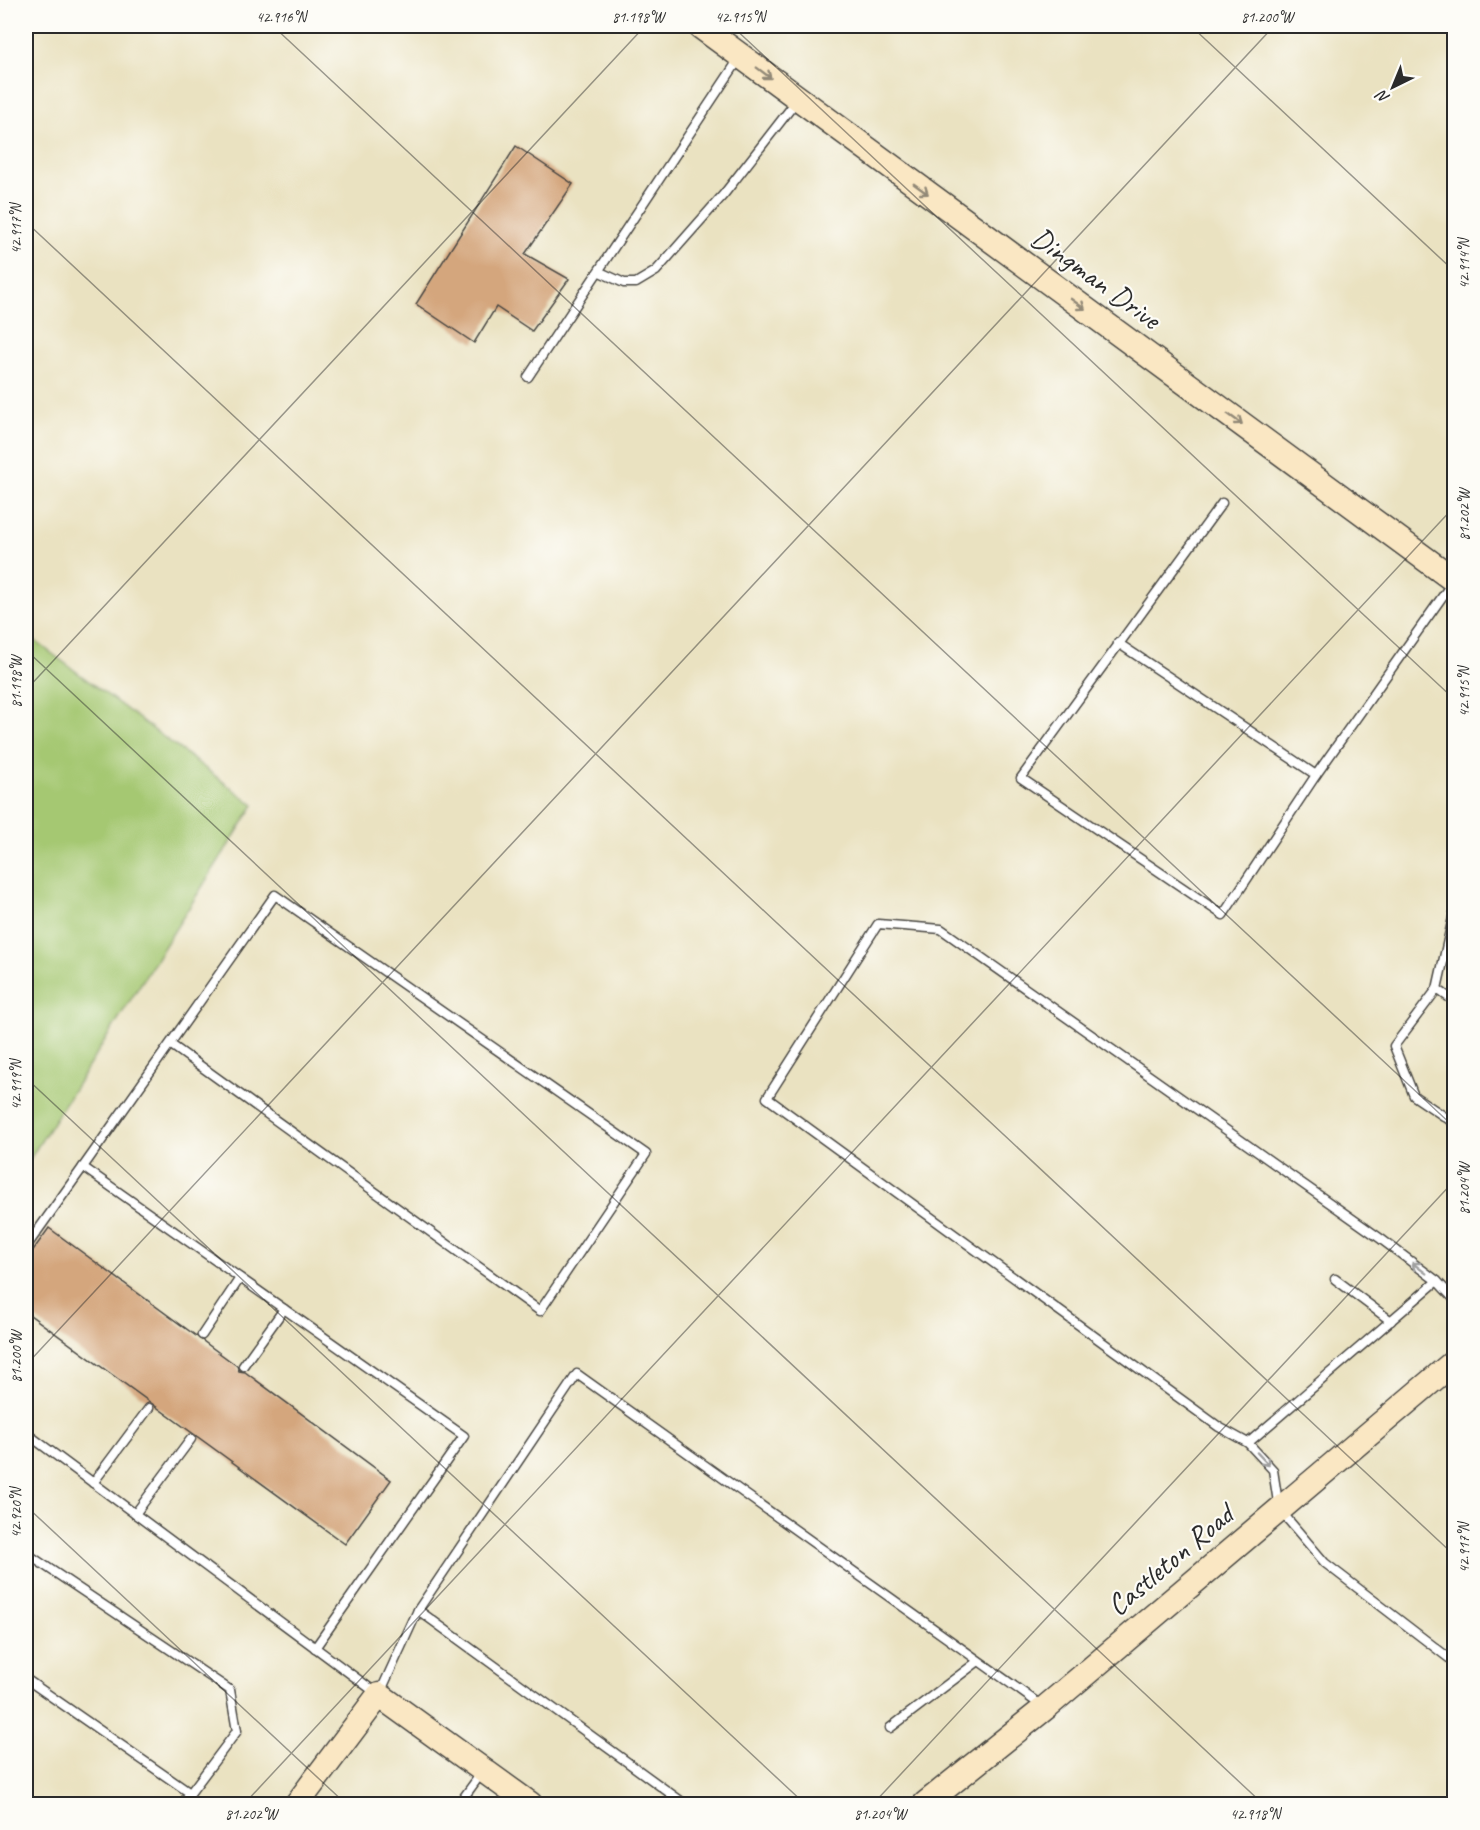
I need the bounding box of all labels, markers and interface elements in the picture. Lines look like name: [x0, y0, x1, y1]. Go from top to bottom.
text: 42.916°N: [256, 8, 309, 27]
text: 81.198°W: [612, 8, 667, 27]
text: 42.915°N: [715, 8, 768, 27]
text: 81.200°W: [1241, 8, 1296, 27]
north arrow: [1363, 57, 1423, 117]
one-way arrow: [755, 67, 771, 79]
text: N: [1371, 84, 1394, 108]
one-way arrow: [912, 182, 928, 195]
text: 42.917°N: [7, 201, 26, 254]
street label: Dingman Drive: [1024, 218, 1170, 339]
text: 42.914°N: [1455, 236, 1474, 289]
one-way arrow: [1070, 298, 1086, 310]
one-way arrow: [1227, 413, 1243, 425]
text: 81.202°W: [1455, 486, 1474, 541]
text: 81.198°W: [7, 653, 26, 708]
text: 42.915°N: [1455, 664, 1474, 717]
text: 42.919°N: [7, 1057, 26, 1110]
text: 81.204°W: [1455, 1160, 1474, 1215]
one-way arrow: [1411, 1261, 1427, 1274]
text: 81.200°W: [7, 1328, 26, 1383]
one-way arrow: [1256, 1451, 1270, 1466]
text: 42.920°N: [7, 1485, 26, 1538]
street label: Castleton Road: [1099, 1493, 1244, 1624]
text: 42.917°N: [1455, 1520, 1474, 1573]
text: 81.202°W: [225, 1805, 280, 1824]
text: 81.204°W: [854, 1805, 909, 1824]
text: 42.918°N: [1230, 1805, 1283, 1824]

